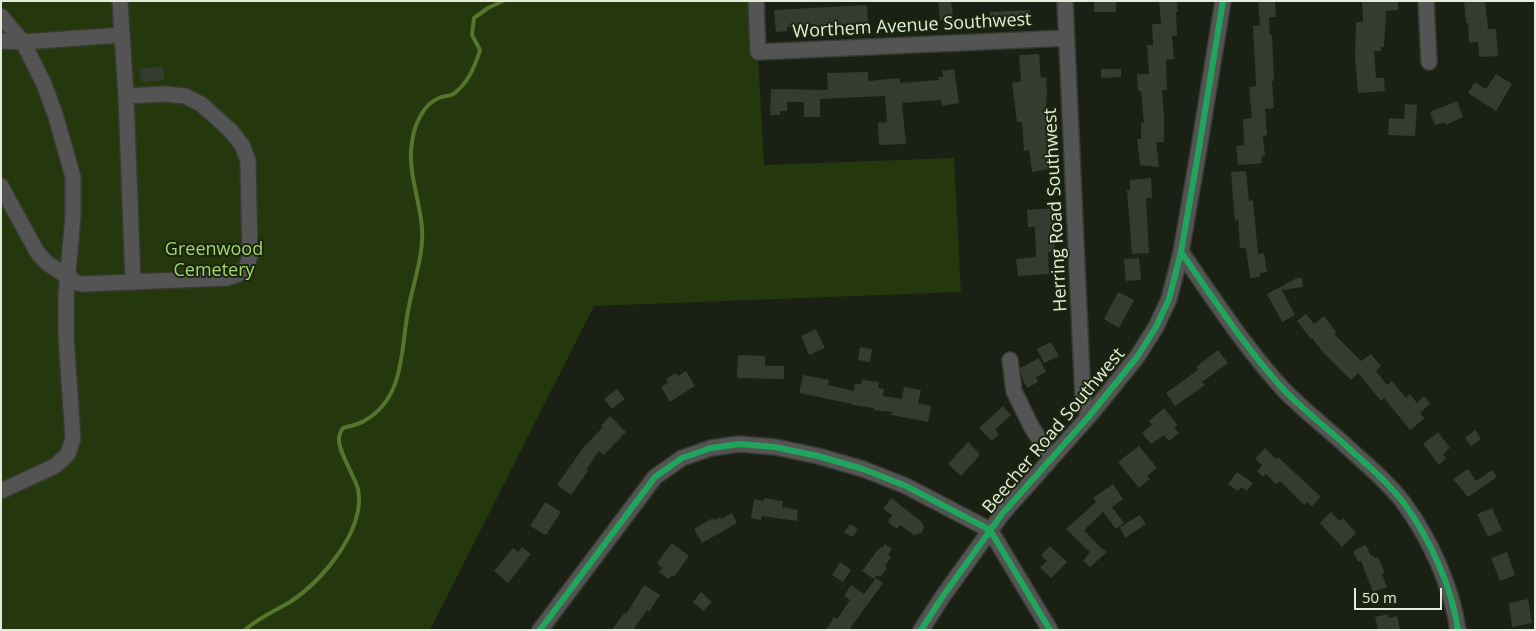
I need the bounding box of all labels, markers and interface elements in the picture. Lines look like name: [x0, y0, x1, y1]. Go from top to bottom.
street label: Worthem Avenue Southwest: [792, 9, 1032, 43]
street label: Herring Road Southwest: [1040, 108, 1072, 312]
park label: Greenwood Cemetery: [165, 239, 263, 282]
street label: Beecher Road Southwest: [978, 344, 1130, 518]
scale bar: [1356, 578, 1444, 610]
text: 50 m: [1362, 587, 1397, 607]

